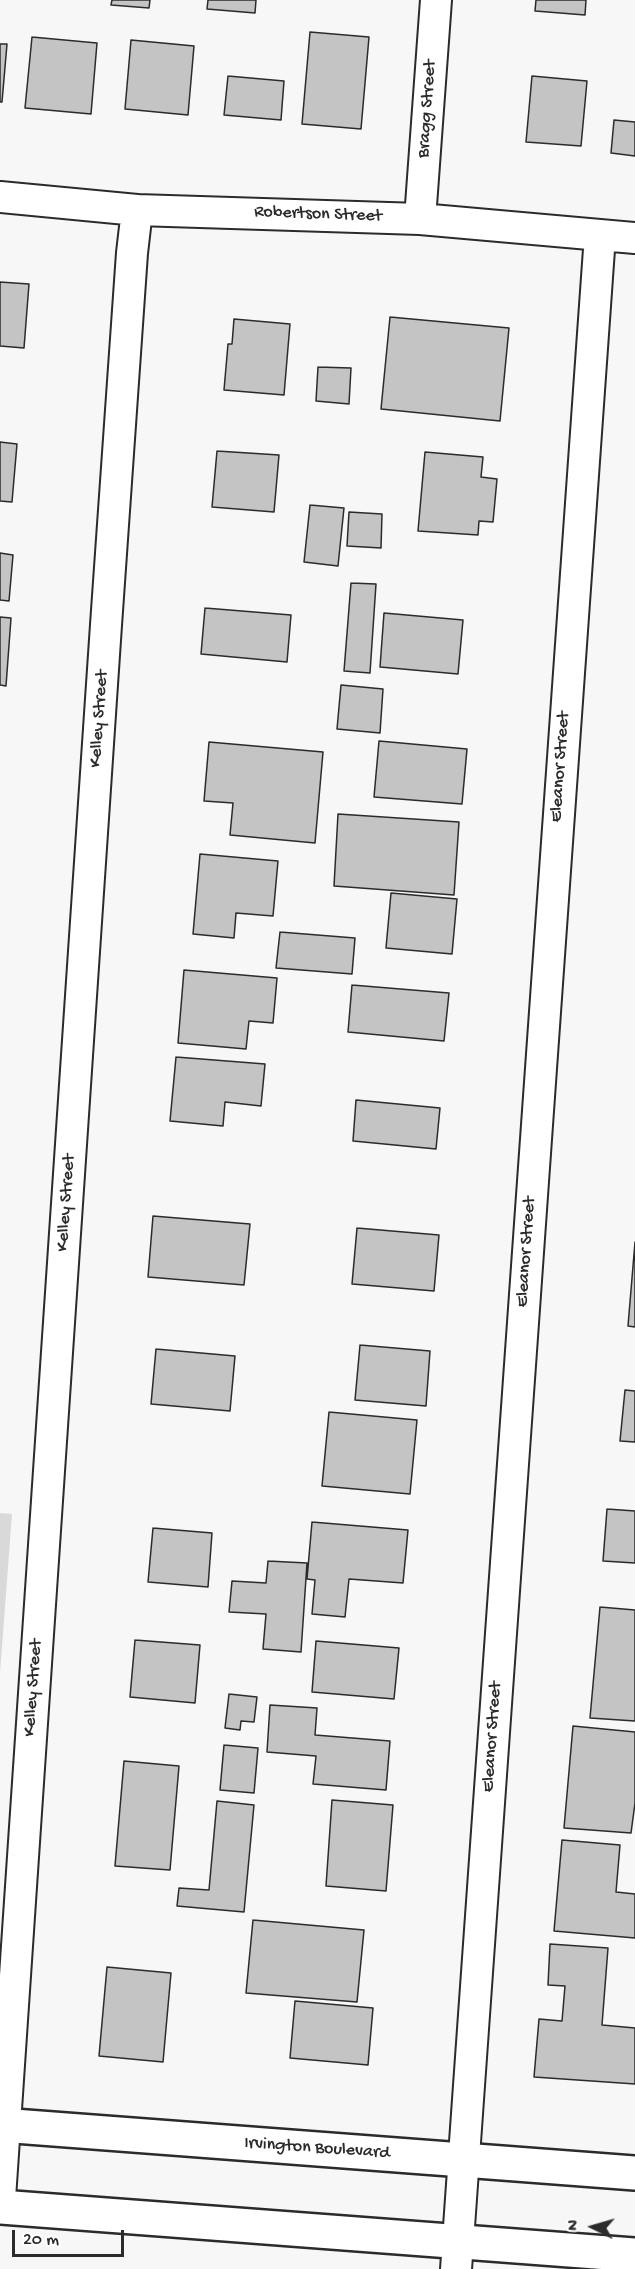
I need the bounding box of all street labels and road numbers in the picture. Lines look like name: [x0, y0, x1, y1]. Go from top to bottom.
street label: Bragg Street: [414, 59, 442, 159]
street label: Robertson Street: [254, 202, 382, 228]
street label: Kelley Street: [86, 670, 114, 768]
street label: Eleanor Street: [546, 711, 576, 823]
street label: Kelley Street: [53, 1154, 81, 1252]
street label: Eleanor Street: [512, 1196, 542, 1308]
street label: Kelley Street: [20, 1639, 48, 1737]
street label: Eleanor Street: [478, 1681, 508, 1793]
street label: Irvington Boulevard: [243, 2133, 391, 2165]

